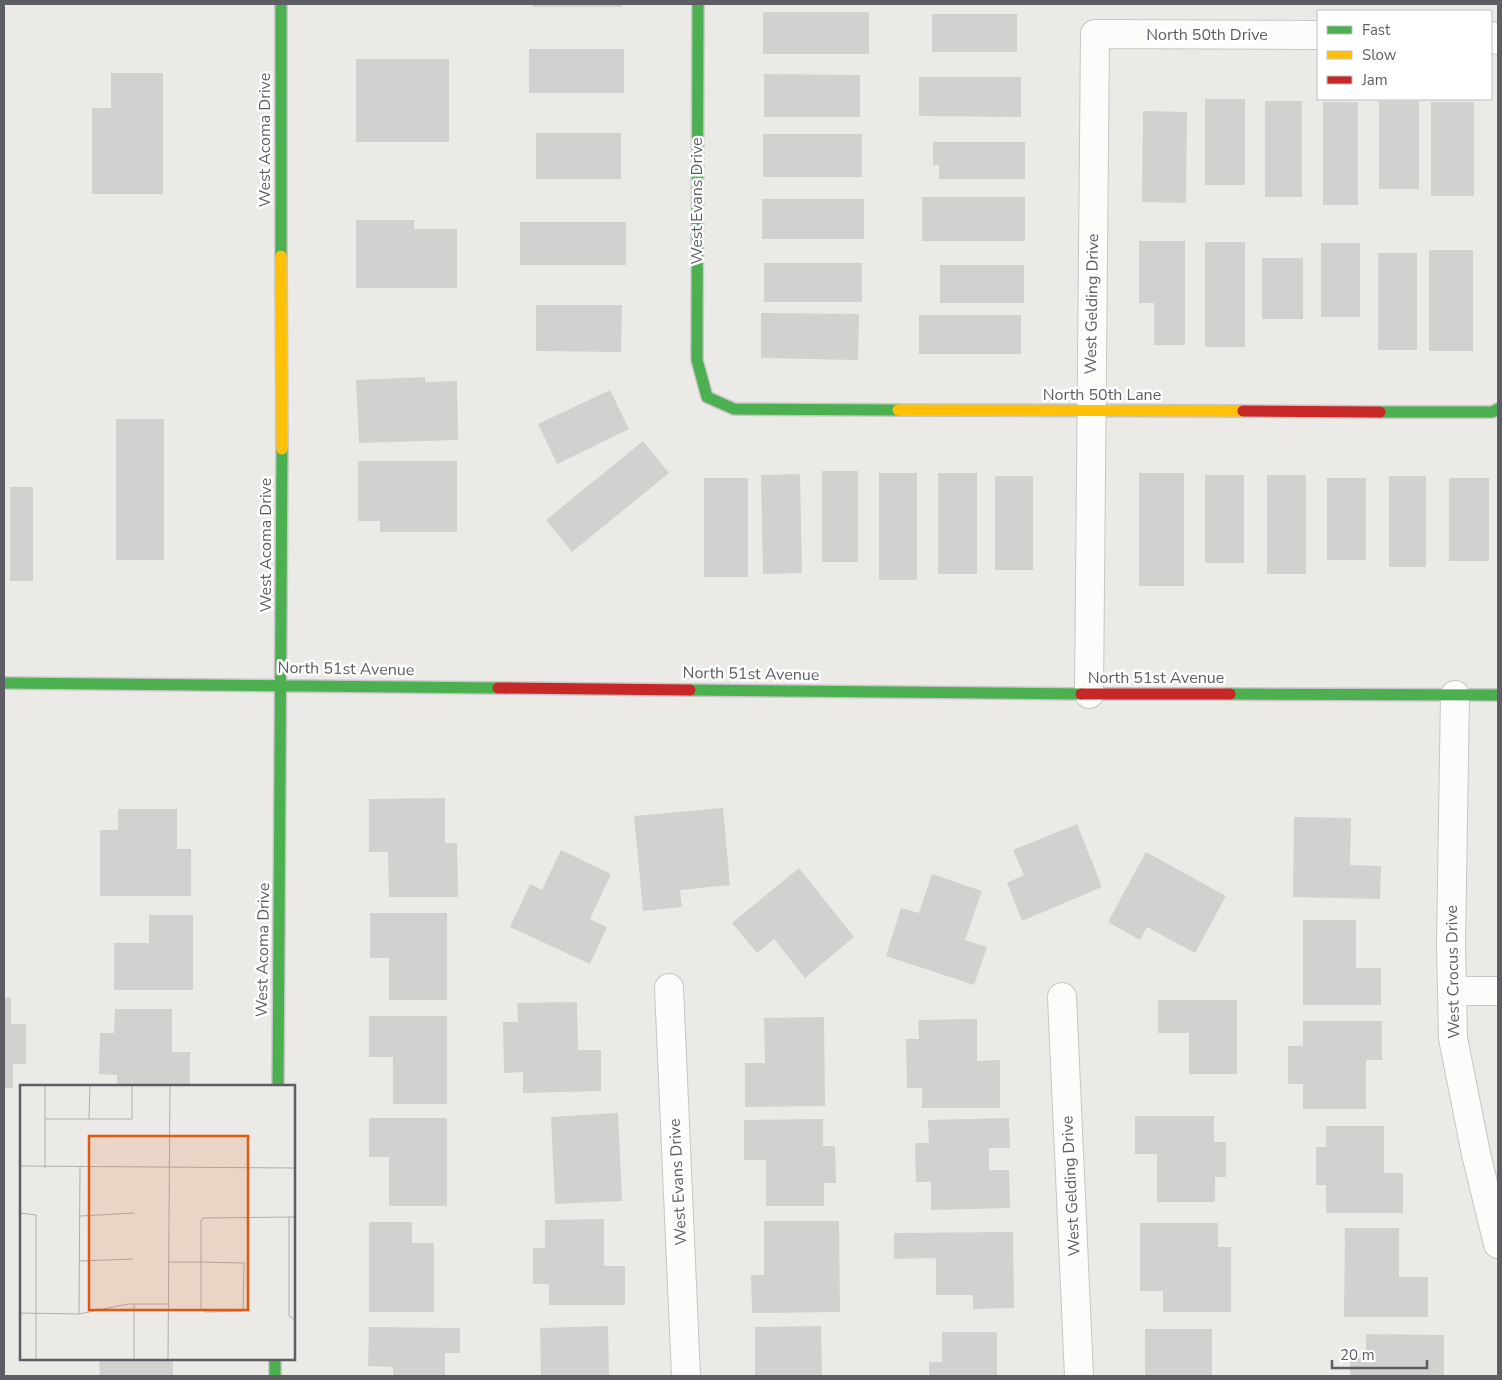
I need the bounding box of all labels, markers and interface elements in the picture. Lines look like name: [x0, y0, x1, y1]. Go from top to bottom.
legend: [1317, 10, 1492, 100]
text: Fast: [1362, 20, 1391, 40]
street label: North 50th Drive: [1146, 24, 1268, 46]
text: Slow: [1362, 45, 1397, 65]
text: Jam: [1361, 70, 1388, 90]
street label: West Acoma Drive: [254, 73, 276, 207]
street label: West Evans Drive: [686, 137, 708, 265]
street label: West Gelding Drive: [1080, 233, 1104, 375]
street label: North 50th Lane: [1043, 384, 1161, 406]
street label: West Acoma Drive: [255, 478, 277, 612]
street label: North 51st Avenue: [277, 657, 415, 681]
street label: North 51st Avenue: [682, 662, 820, 686]
street label: North 51st Avenue: [1088, 667, 1224, 689]
street label: West Acoma Drive: [251, 883, 275, 1017]
street label: West Crocus Drive: [1441, 905, 1465, 1039]
inset map: [20, 1085, 295, 1360]
street label: West Gelding Drive: [1056, 1115, 1086, 1257]
street label: West Evans Drive: [664, 1118, 692, 1246]
scale bar: [1332, 1338, 1427, 1370]
text: 20 m: [1340, 1345, 1375, 1365]

